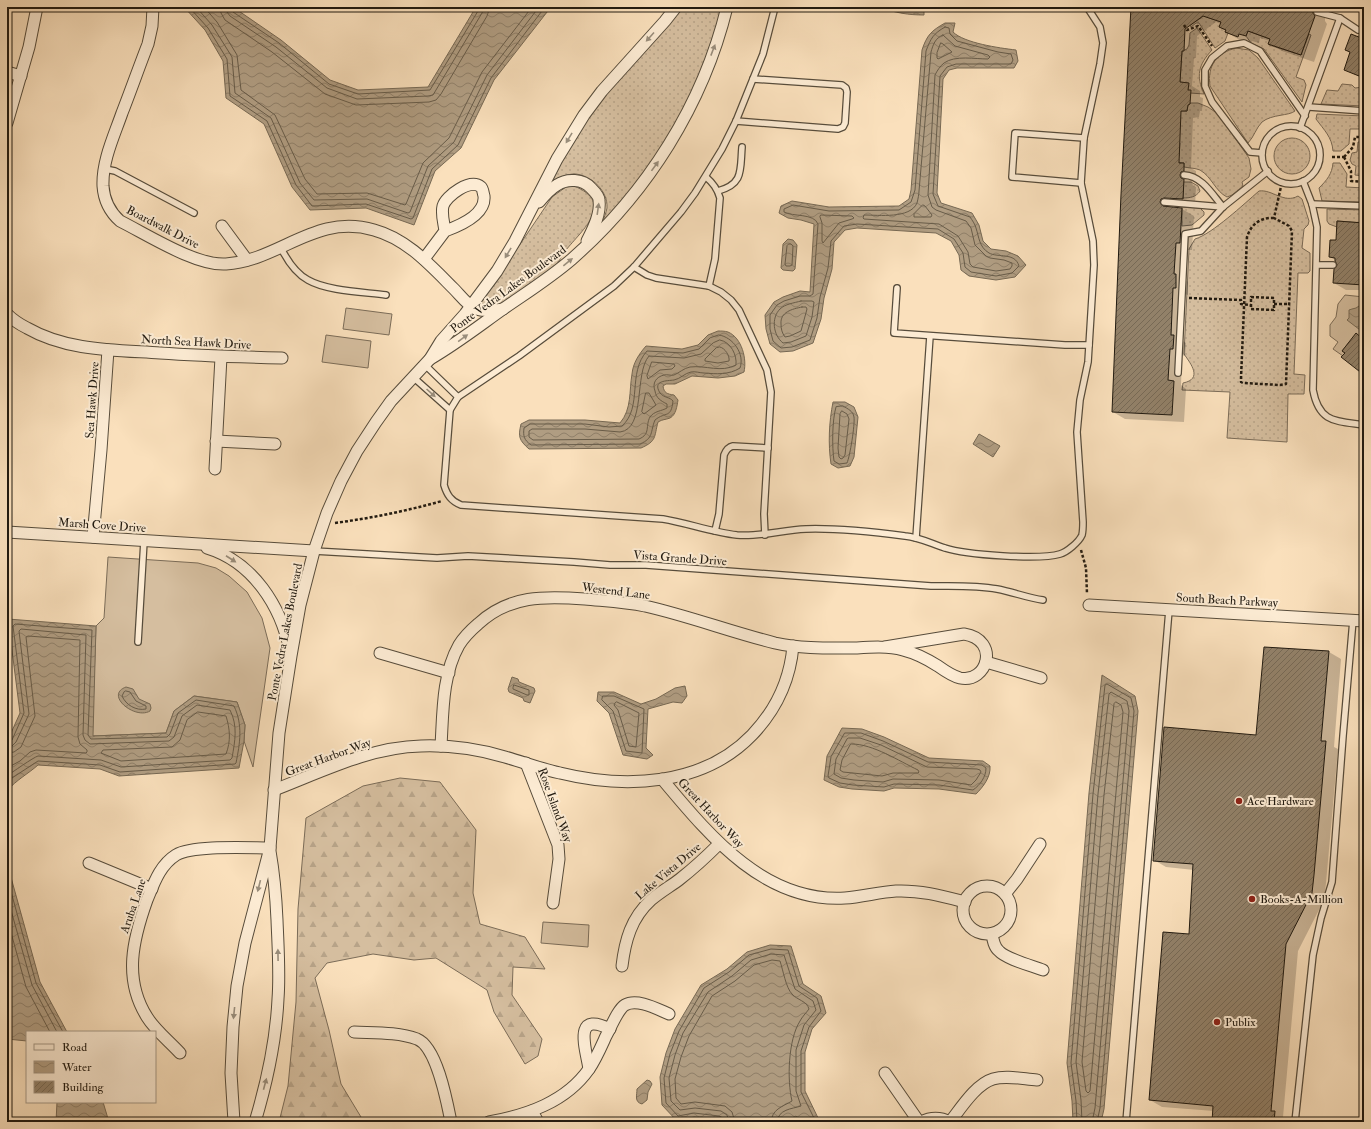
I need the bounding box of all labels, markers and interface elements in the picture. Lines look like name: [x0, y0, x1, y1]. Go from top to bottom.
one-way arrow: [646, 32, 655, 42]
one-way arrow: [711, 44, 717, 56]
one-way arrow: [566, 132, 573, 144]
one-way arrow: [651, 161, 659, 171]
street label: Boardwalk Drive: [124, 203, 202, 252]
one-way arrow: [595, 203, 601, 215]
street label: Ponte Vedra Lakes Boulevard: [447, 242, 569, 336]
one-way arrow: [505, 247, 512, 259]
one-way arrow: [562, 258, 573, 266]
street label: North Sea Hawk Drive: [140, 332, 251, 353]
one-way arrow: [457, 334, 468, 342]
street label: Sea Hawk Drive: [82, 361, 103, 439]
one-way arrow: [426, 388, 436, 398]
street label: Marsh Cove Drive: [57, 515, 147, 536]
street label: Vista Grande Drive: [633, 548, 727, 569]
one-way arrow: [226, 555, 236, 563]
street label: Ponte Vedra Lakes Boulevard: [265, 562, 306, 702]
street label: Westend Lane: [580, 580, 651, 603]
street label: South Beach Parkway: [1176, 590, 1279, 611]
street label: Great Harbor Way: [283, 735, 374, 780]
street label: Rose Island Way: [534, 766, 575, 845]
street label: Great Harbor Way: [674, 775, 747, 852]
place label: Ace Hardware: [1246, 794, 1314, 809]
marker: Ace Hardware: [1234, 796, 1244, 806]
street label: Lake Vista Drive: [632, 840, 704, 903]
street label: Aruba Lane: [117, 877, 150, 936]
one-way arrow: [256, 880, 262, 892]
place label: Books-A-Million: [1260, 892, 1343, 907]
marker: Books-A-Million: [1247, 894, 1257, 904]
one-way arrow: [275, 949, 282, 961]
one-way arrow: [231, 1007, 237, 1019]
place label: Publix: [1225, 1015, 1256, 1030]
marker: Publix: [1212, 1017, 1222, 1027]
legend: [26, 1031, 156, 1103]
text: Road: [62, 1040, 87, 1055]
text: Water: [61, 1060, 92, 1075]
one-way arrow: [263, 1078, 269, 1091]
text: Building: [62, 1080, 105, 1095]

